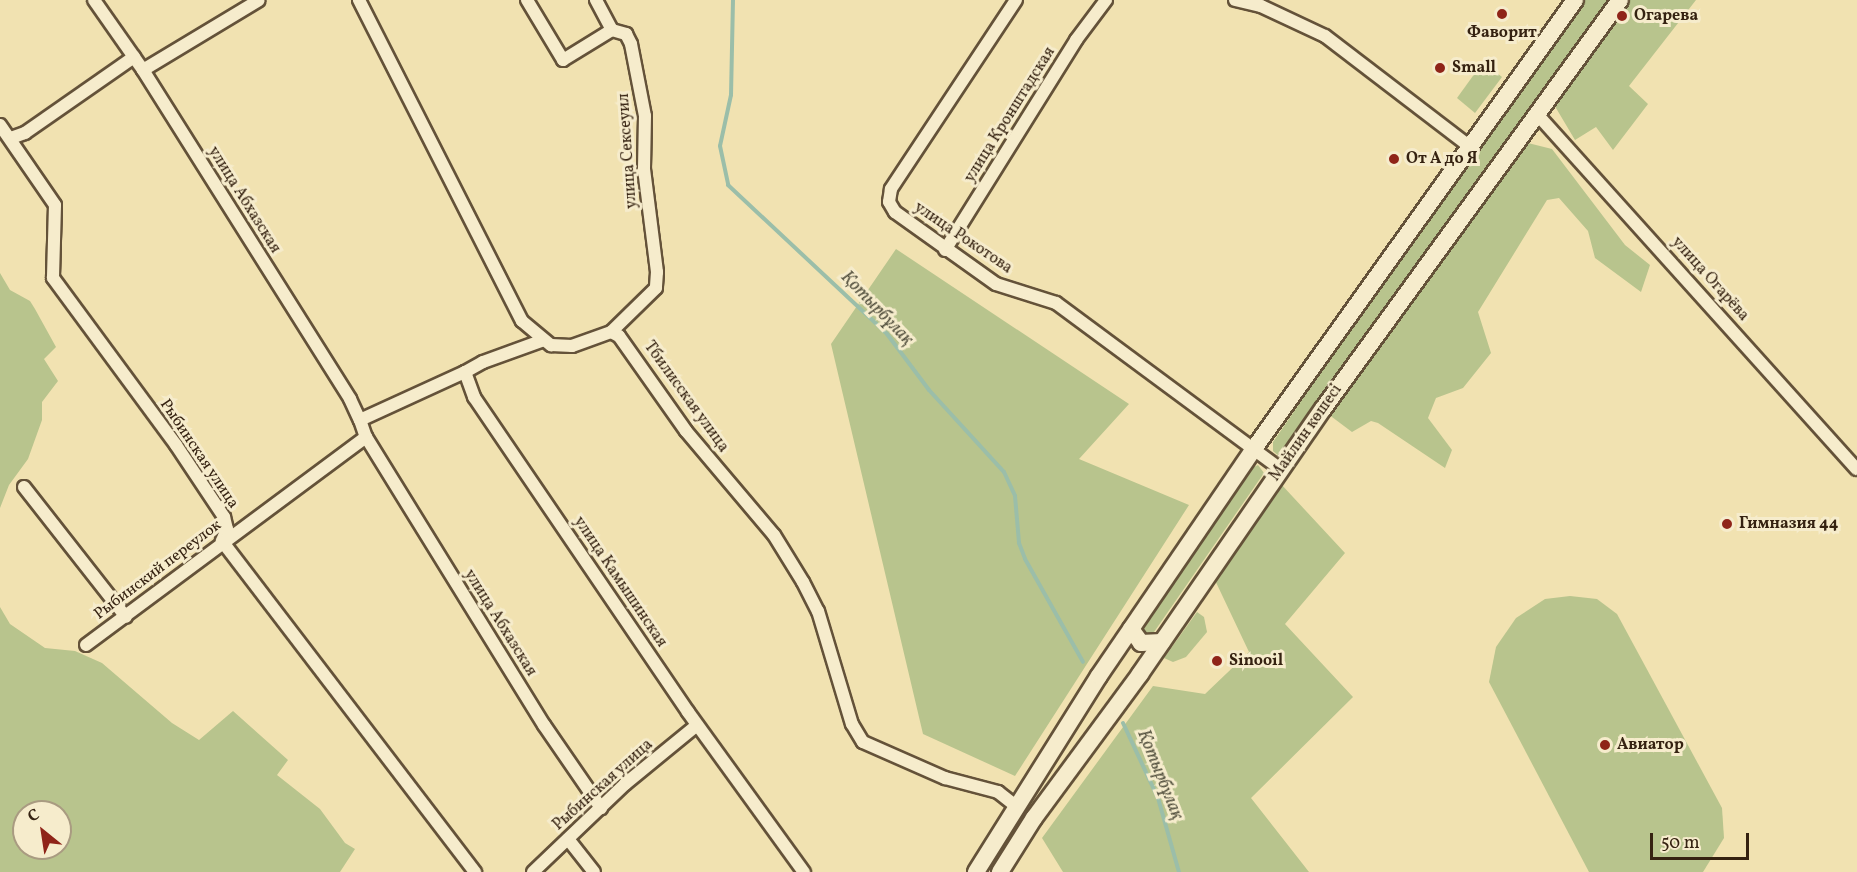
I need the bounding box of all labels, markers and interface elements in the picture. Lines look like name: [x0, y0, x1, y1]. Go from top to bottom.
place label: Огарева: [1634, 6, 1698, 26]
marker: Фаворит: [1495, 7, 1509, 21]
marker: Огарева: [1615, 9, 1629, 23]
place label: Фаворит: [1467, 23, 1537, 43]
street label: улица Кронштадская: [960, 44, 1060, 186]
place label: Small: [1452, 58, 1496, 78]
marker: Small: [1433, 61, 1447, 75]
street label: улица Сексеуил: [614, 93, 642, 209]
street label: улица Абхазская: [203, 143, 285, 257]
place label: От А до Я: [1406, 149, 1478, 169]
marker: От А до Я: [1387, 152, 1401, 166]
street label: улица Рокотова: [910, 198, 1016, 278]
street label: улица Огарёва: [1667, 233, 1753, 325]
water label: Қотырбұлақ: [835, 267, 917, 351]
street label: Тбилисская улица: [639, 338, 733, 456]
street label: Майлин көшесі: [1266, 381, 1346, 485]
street label: Рыбинская улица: [155, 395, 243, 513]
street label: улица Камышинская: [569, 513, 671, 651]
place label: Гимназия 44: [1739, 514, 1838, 534]
street label: Рыбинский переулок: [91, 516, 225, 624]
marker: Гимназия 44: [1720, 517, 1734, 531]
street label: улица Абхазская: [459, 566, 541, 680]
place label: Sinooil: [1229, 651, 1283, 671]
marker: Sinooil: [1210, 654, 1224, 668]
water label: Қотырбұлақ: [1131, 727, 1187, 823]
street label: Рыбинская улица: [549, 735, 657, 835]
place label: Авиатор: [1617, 735, 1684, 755]
marker: Авиатор: [1598, 738, 1612, 752]
north arrow: [12, 800, 72, 860]
text: С: [24, 804, 44, 828]
scale bar: [1653, 821, 1752, 859]
text: 50 m: [1661, 831, 1700, 856]

